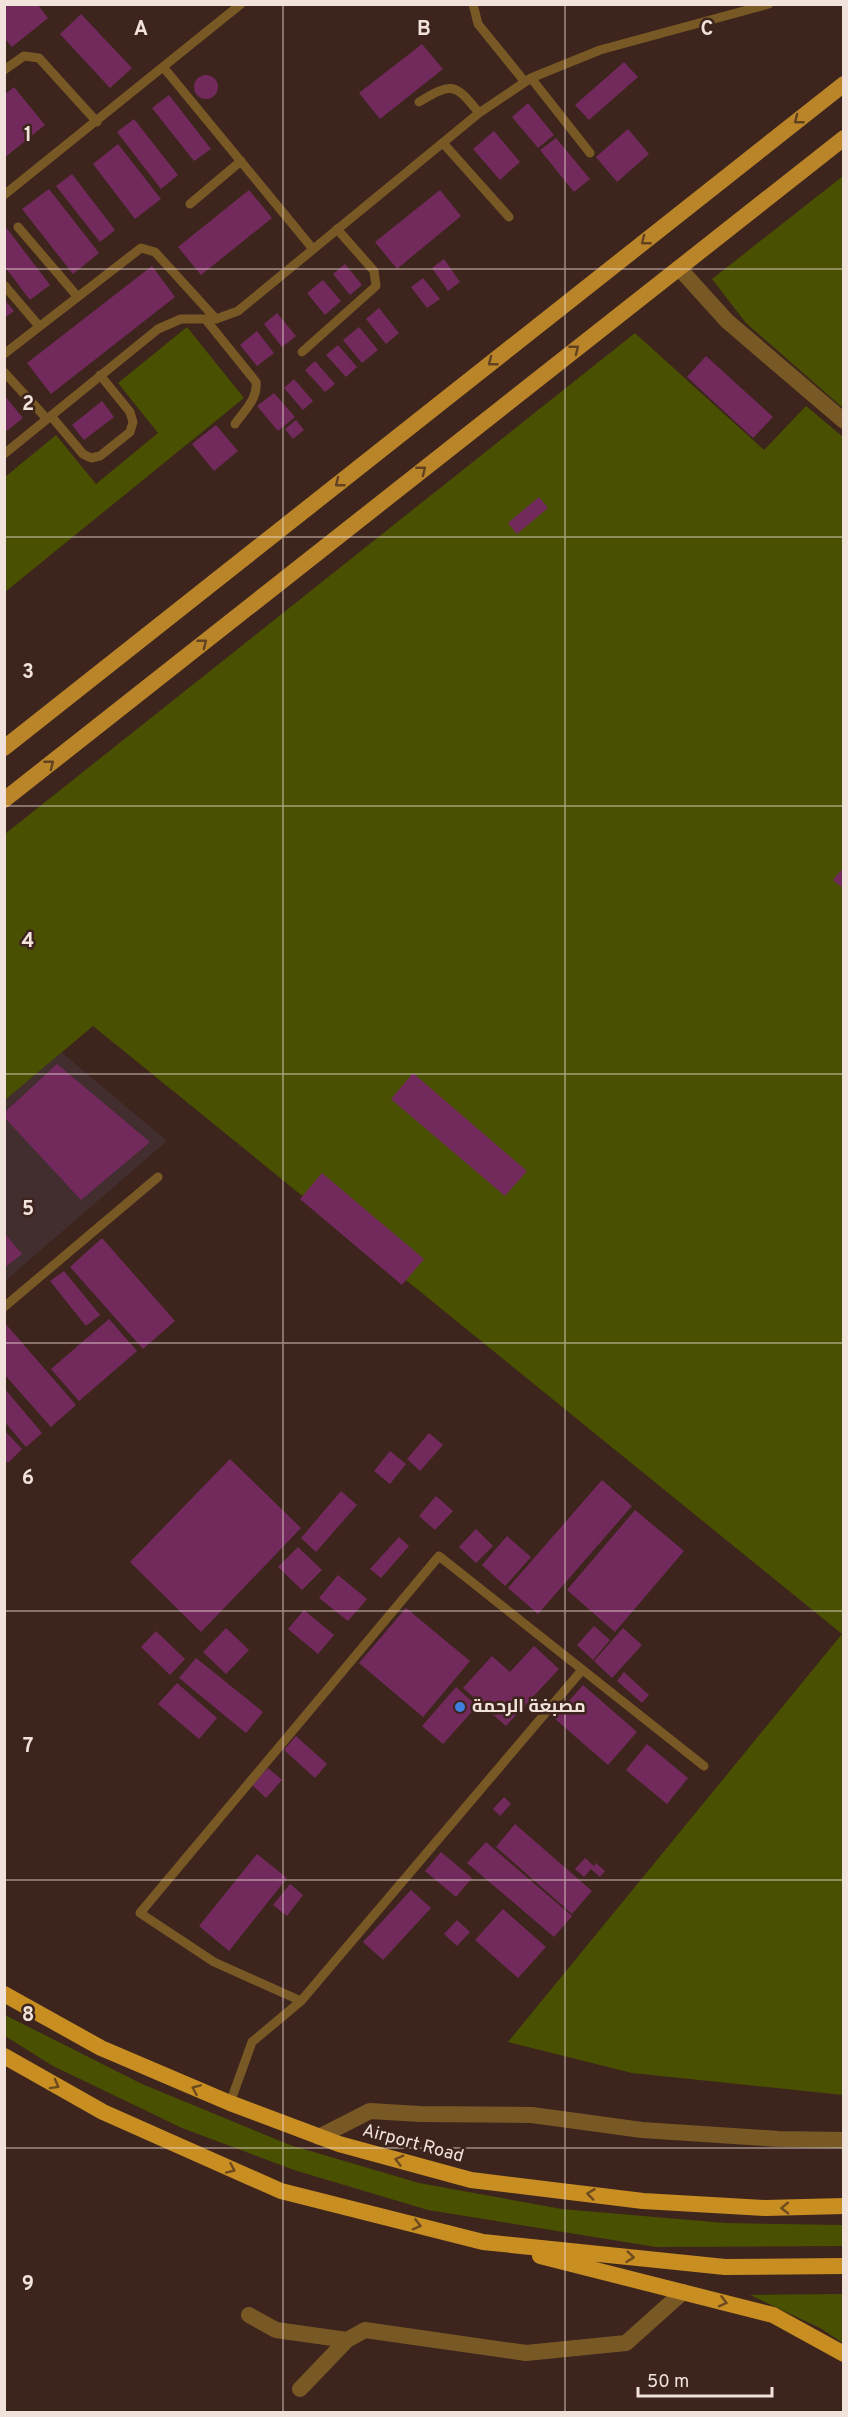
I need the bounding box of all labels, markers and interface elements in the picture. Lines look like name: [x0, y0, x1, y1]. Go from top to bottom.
text: A: [134, 17, 148, 43]
text: B: [417, 17, 431, 43]
text: C: [701, 17, 713, 43]
one-way arrow: [793, 112, 804, 123]
text: 1: [24, 123, 32, 149]
one-way arrow: [640, 233, 651, 244]
one-way arrow: [569, 346, 580, 357]
one-way arrow: [488, 354, 499, 365]
text: 2: [22, 392, 34, 418]
one-way arrow: [415, 466, 426, 477]
one-way arrow: [335, 475, 346, 486]
one-way arrow: [196, 639, 207, 650]
text: 3: [22, 660, 34, 686]
one-way arrow: [44, 760, 55, 771]
text: 4: [22, 929, 34, 955]
text: 5: [22, 1197, 34, 1223]
text: 6: [22, 1466, 34, 1492]
place label: مصبغة الرحمة: [472, 1696, 586, 1719]
marker: مصبغة الرحمة: [453, 1700, 467, 1714]
text: 7: [23, 1734, 33, 1760]
text: 8: [22, 2003, 34, 2029]
one-way arrow: [49, 2078, 60, 2089]
one-way arrow: [191, 2084, 202, 2096]
street label: Airport Road: [360, 2119, 466, 2169]
one-way arrow: [394, 2155, 405, 2167]
one-way arrow: [225, 2162, 236, 2174]
one-way arrow: [586, 2189, 595, 2201]
one-way arrow: [781, 2201, 790, 2214]
one-way arrow: [412, 2218, 422, 2231]
one-way arrow: [626, 2250, 635, 2263]
text: 9: [22, 2272, 34, 2298]
one-way arrow: [718, 2295, 728, 2308]
scale bar: [638, 2360, 772, 2398]
text: 50 m: [647, 2371, 689, 2394]

